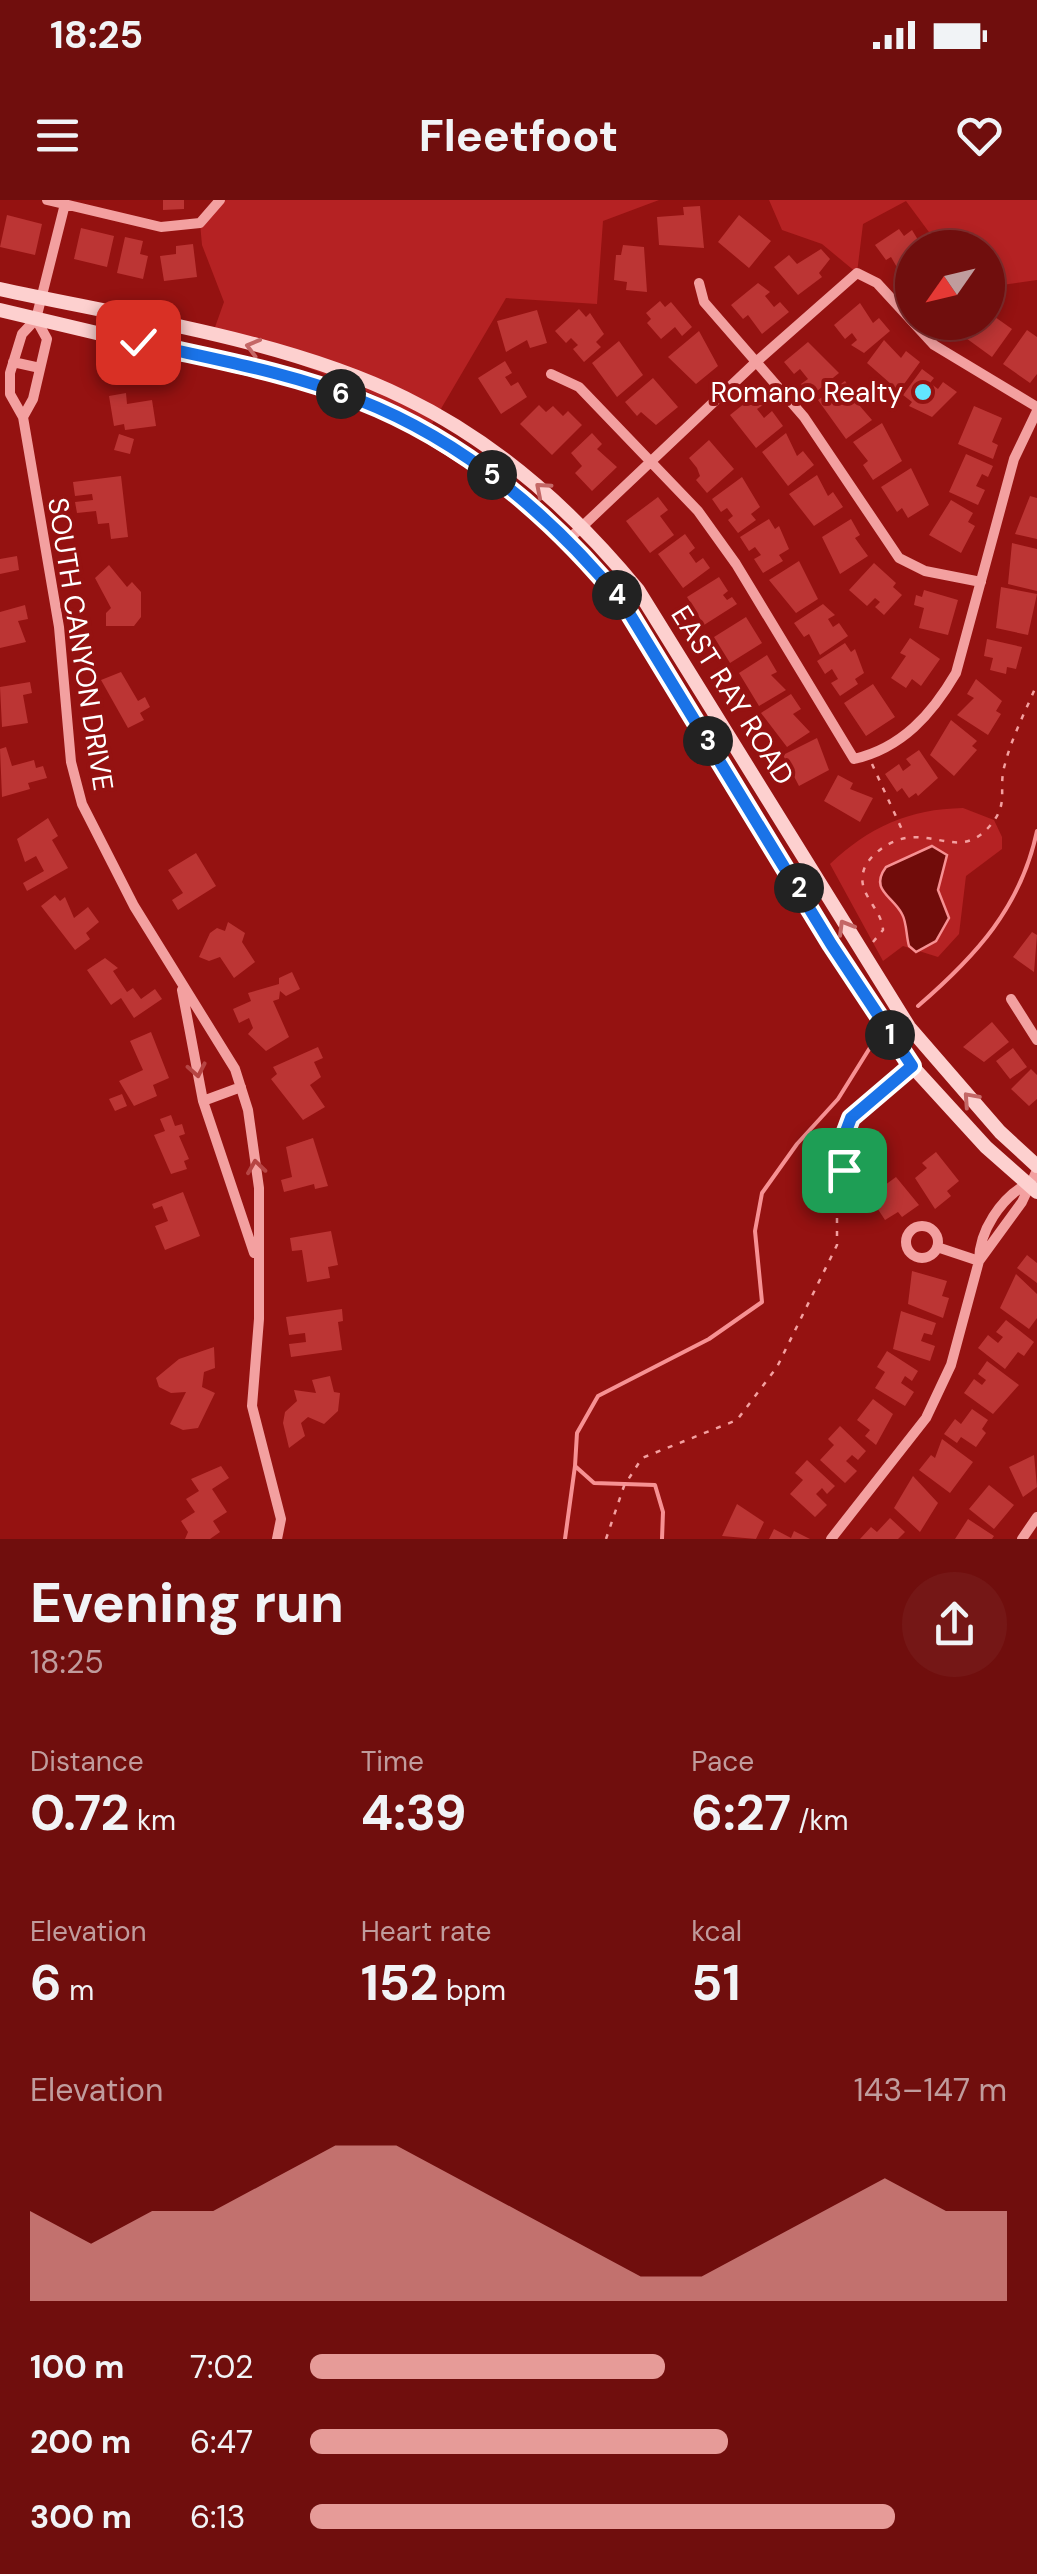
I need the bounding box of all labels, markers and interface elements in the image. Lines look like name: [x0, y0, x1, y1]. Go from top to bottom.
text: 18:25: [50, 10, 143, 60]
text: Fleetfoot: [419, 106, 618, 165]
icon: menu: [30, 108, 85, 163]
icon: heart: [952, 108, 1007, 163]
north arrow: [895, 230, 1005, 340]
map controls: [895, 230, 1005, 340]
pin: [96, 300, 181, 385]
icon: check: [111, 315, 166, 370]
one-way arrow: [245, 338, 262, 359]
pin: 6: [316, 369, 366, 419]
place label: Romano Realty: [711, 374, 903, 411]
text: 6: [332, 375, 350, 412]
marker: Romano Realty: [912, 381, 934, 403]
pin: 5: [467, 450, 517, 500]
text: 5: [483, 456, 501, 493]
one-way arrow: [535, 483, 553, 501]
street label: SOUTH CANYON DRIVE: [39, 495, 122, 793]
pin: 4: [592, 570, 642, 620]
text: 4: [608, 576, 626, 613]
street label: EAST RAY ROAD: [663, 599, 803, 792]
pin: 3: [683, 716, 733, 766]
text: 3: [700, 722, 716, 759]
pin: 2: [774, 863, 824, 913]
text: 2: [791, 869, 807, 906]
one-way arrow: [837, 920, 857, 938]
pin: 1: [865, 1010, 915, 1060]
text: 1: [885, 1016, 895, 1053]
one-way arrow: [186, 1062, 207, 1079]
one-way arrow: [964, 1092, 982, 1111]
pin: [802, 1128, 887, 1213]
icon: arrive: [817, 1143, 872, 1198]
one-way arrow: [246, 1158, 267, 1174]
text: Evening run: [30, 1567, 344, 1639]
button: share: [902, 1572, 1007, 1677]
text: 18:25: [30, 1641, 104, 1683]
text: Distance: [30, 1743, 144, 1780]
text: Time: [361, 1743, 424, 1780]
text: Pace: [691, 1743, 754, 1780]
text: 0.72: [30, 1780, 129, 1846]
text: 4:39: [361, 1780, 467, 1846]
text: 6:27: [691, 1780, 791, 1846]
text: km: [129, 1802, 176, 1839]
text: /km: [791, 1802, 849, 1839]
text: Elevation: [30, 1913, 147, 1950]
text: Heart rate: [361, 1913, 491, 1950]
text: kcal: [691, 1913, 742, 1950]
text: 6: [30, 1950, 62, 2016]
text: 152: [361, 1950, 438, 2016]
text: 51: [691, 1950, 741, 2016]
text: m: [62, 1972, 94, 2009]
text: bpm: [438, 1972, 506, 2009]
text: Elevation: [30, 2069, 163, 2111]
text: 143–147 m: [854, 2069, 1007, 2111]
text: 100 m: [30, 2346, 124, 2388]
text: 7:02: [190, 2346, 254, 2388]
text: 200 m: [30, 2421, 131, 2463]
text: 6:47: [190, 2421, 253, 2463]
text: 300 m: [30, 2496, 132, 2538]
text: 6:13: [190, 2496, 245, 2538]

